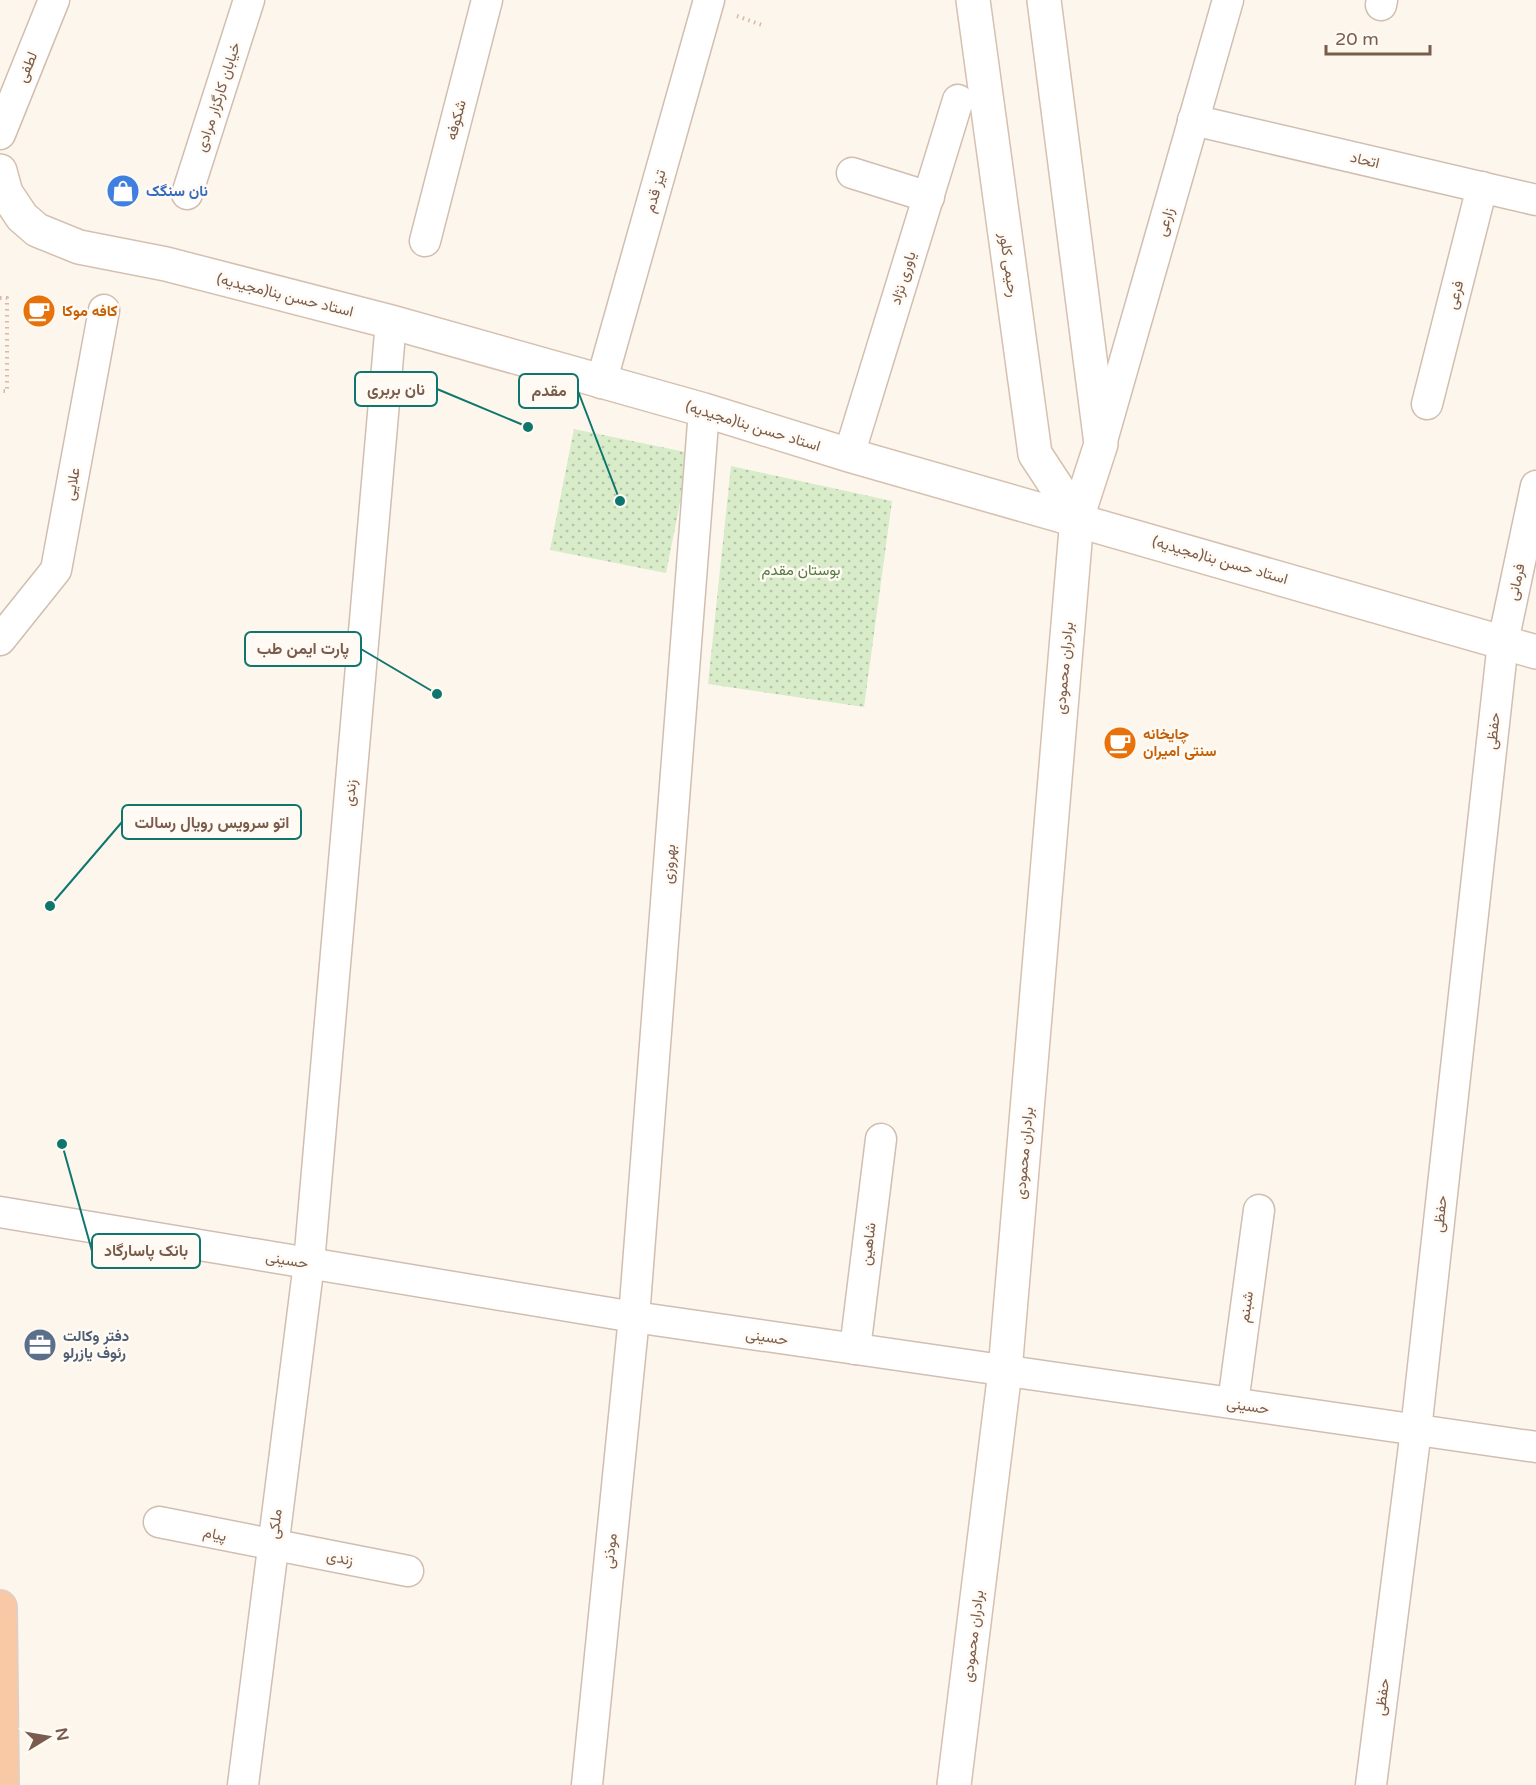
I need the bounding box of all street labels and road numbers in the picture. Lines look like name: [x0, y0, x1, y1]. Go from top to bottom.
street label: خیابان کارگزار مرادی: [192, 40, 245, 154]
street label: لطفی: [13, 49, 42, 85]
street label: شکوفه: [442, 98, 470, 142]
street label: اتحاد: [1349, 148, 1381, 172]
street label: تیز قدم: [640, 167, 671, 215]
street label: زارعی: [1152, 206, 1179, 239]
street label: رحیمی کلور: [994, 231, 1022, 299]
street label: یاوری نژاد: [886, 249, 921, 307]
street label: استاد حسن بنا(مجیدیه): [214, 269, 355, 322]
street label: فرعی: [1443, 279, 1468, 312]
street label: استاد حسن بنا(مجیدیه): [683, 397, 823, 456]
street label: علایی: [60, 466, 85, 502]
street label: استاد حسن بنا(مجیدیه): [1150, 532, 1290, 589]
street label: فرمانی: [1503, 562, 1530, 602]
street label: برادران محمودی: [1051, 621, 1078, 715]
street label: حفظی: [1482, 711, 1505, 751]
street label: زندی: [340, 779, 361, 807]
street label: بهروزی: [659, 843, 680, 885]
street label: برادران محمودی: [1011, 1106, 1038, 1200]
street label: حفظی: [1429, 1194, 1452, 1234]
street label: شاهین: [856, 1221, 881, 1267]
street label: حسینی: [264, 1248, 310, 1273]
street label: شبنم: [1235, 1290, 1258, 1324]
street label: حسینی: [744, 1325, 790, 1350]
street label: حسینی: [1225, 1394, 1271, 1419]
street label: ملکی: [264, 1508, 287, 1540]
street label: پیام: [201, 1523, 228, 1546]
street label: موذنی: [599, 1532, 622, 1570]
street label: زندی: [325, 1547, 355, 1570]
street label: برادران محمودی: [958, 1589, 989, 1683]
street label: حفظی: [1371, 1677, 1394, 1717]

